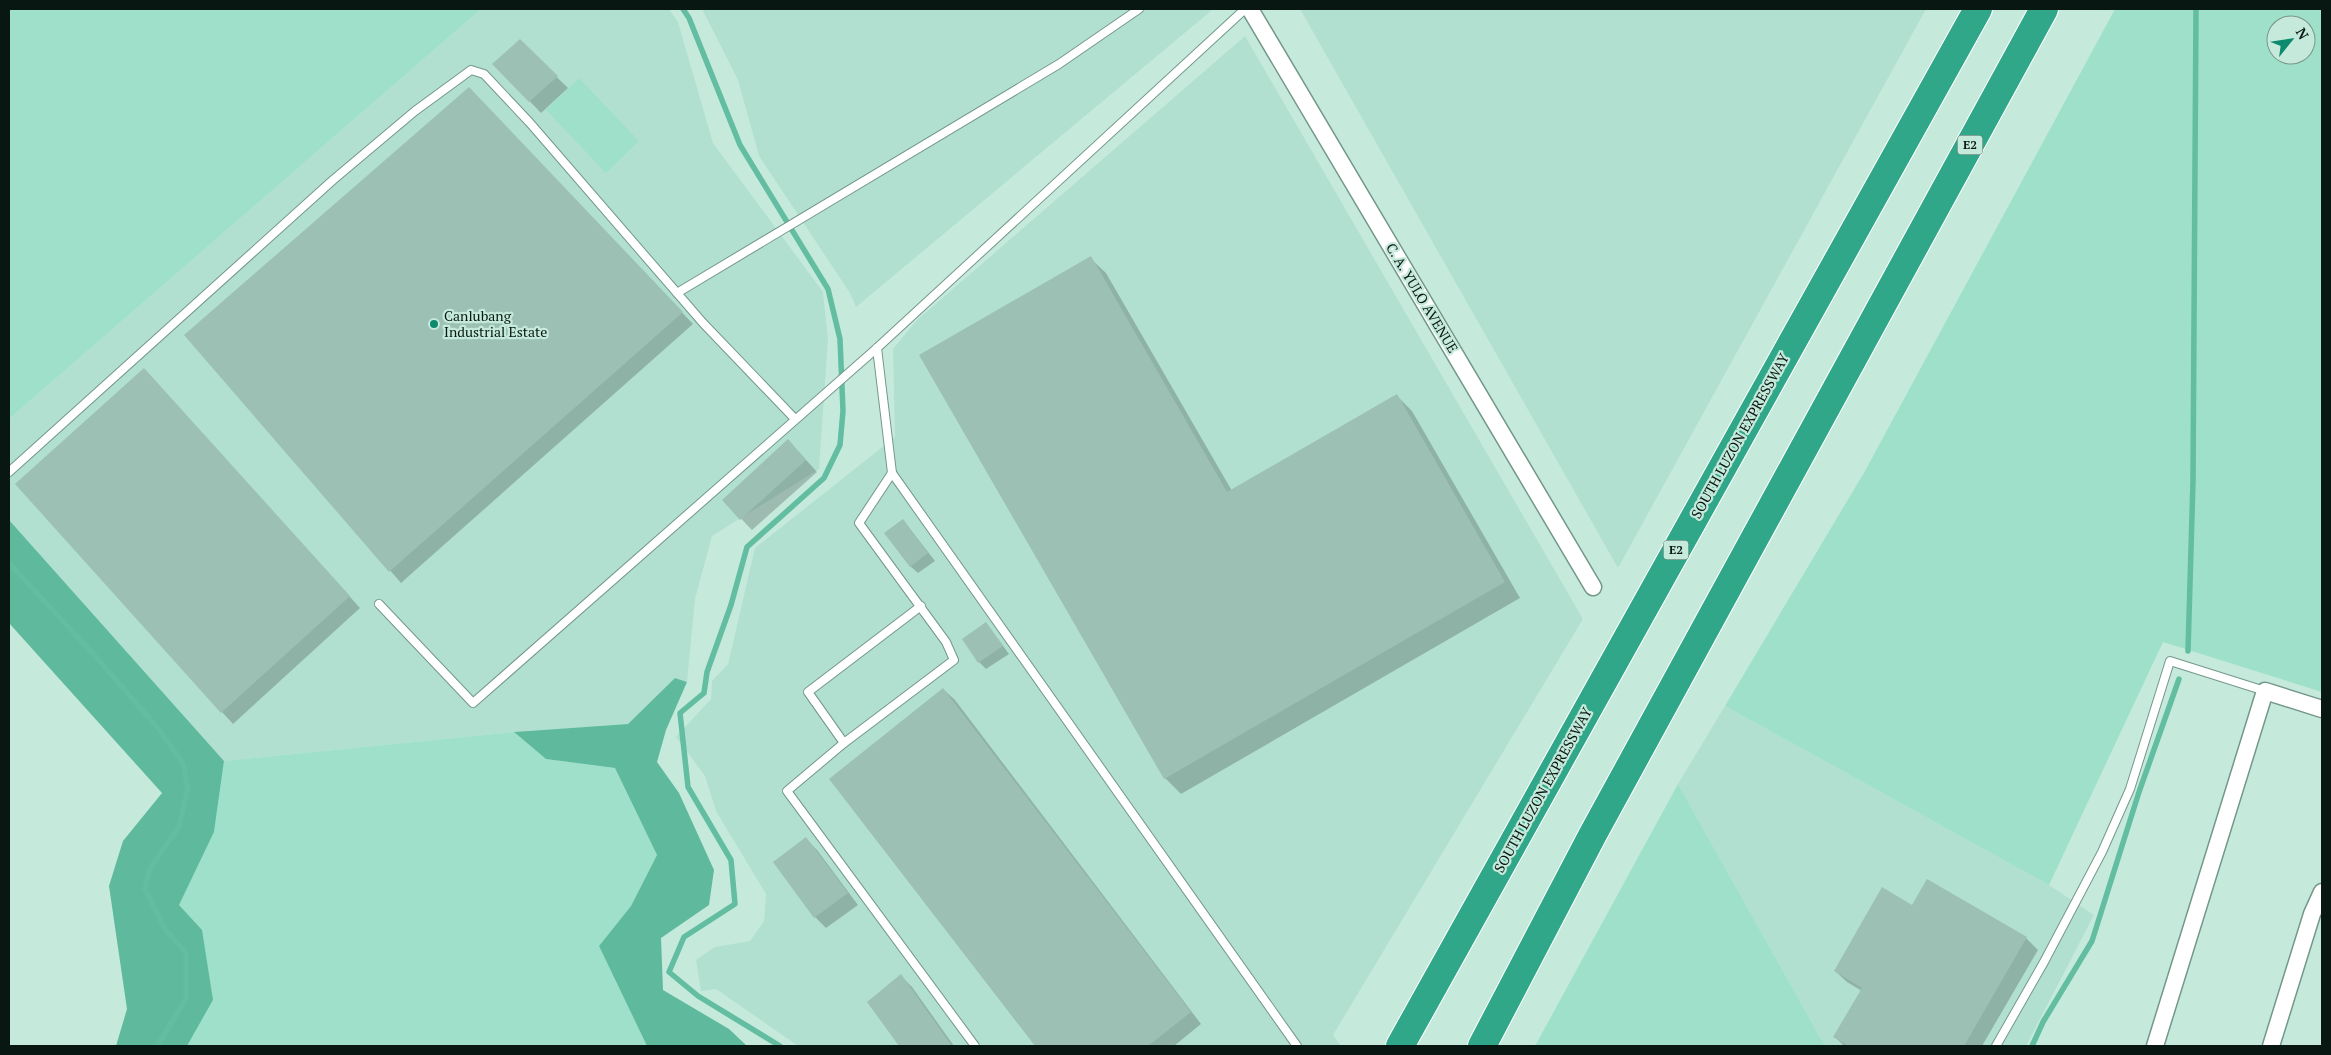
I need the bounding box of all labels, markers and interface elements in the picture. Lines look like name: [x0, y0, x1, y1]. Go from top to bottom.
north arrow: [2266, 15, 2316, 65]
text: N: [2292, 24, 2314, 43]
road number: E2: [1958, 136, 1982, 154]
street label: C. A. YULO AVENUE: [1382, 239, 1463, 356]
place label: Canlubang Industrial Estate: [444, 306, 547, 341]
marker: Canlubang Industrial Estate: [428, 318, 440, 330]
street label: SOUTH LUZON EXPRESSWAY: [1686, 349, 1793, 522]
road number: E2: [1664, 540, 1688, 560]
street label: SOUTH LUZON EXPRESSWAY: [1489, 703, 1596, 876]

